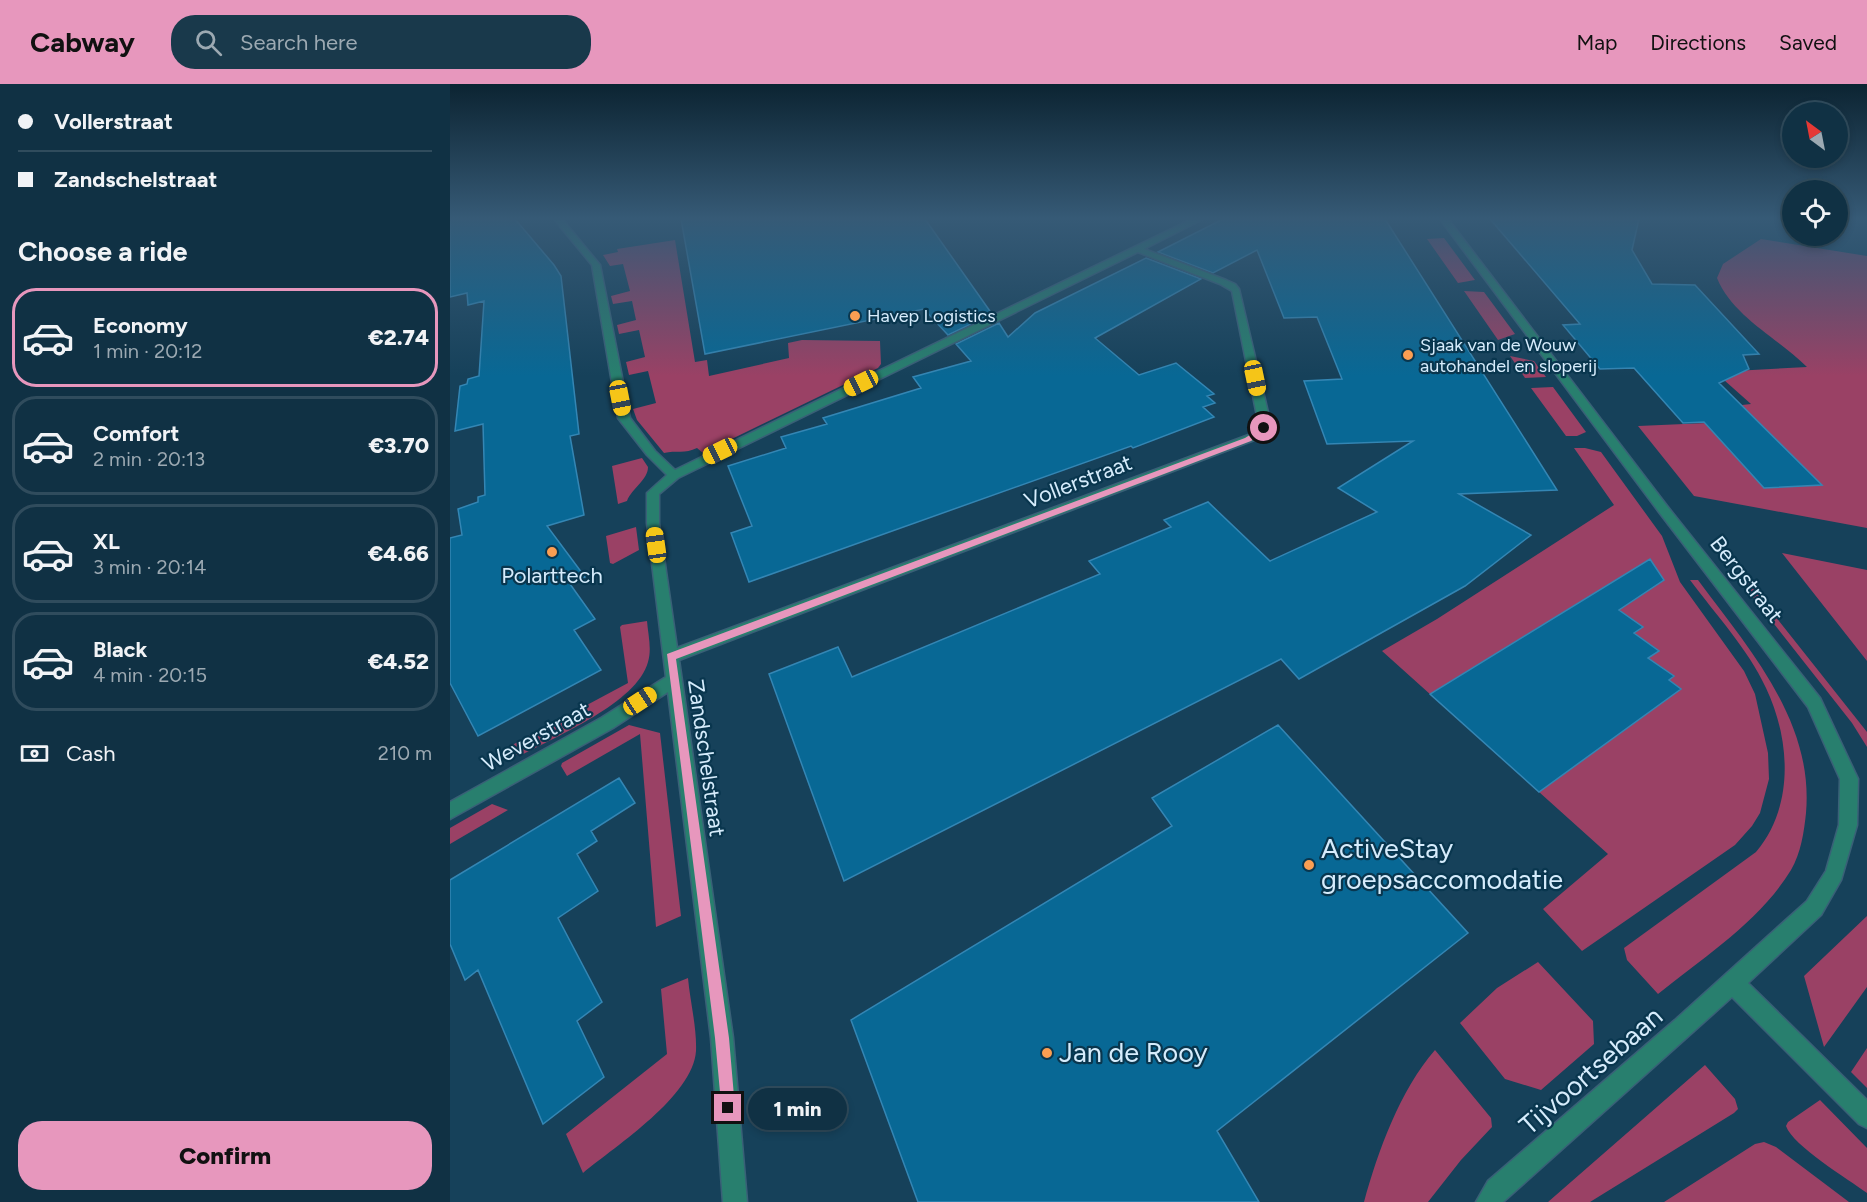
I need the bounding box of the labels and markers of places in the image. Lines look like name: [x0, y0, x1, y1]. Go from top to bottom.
place label: Havep Logistics: [867, 305, 996, 327]
marker: Havep Logistics: [848, 309, 862, 323]
place label: Sjaak van de Wouw autohandel en sloperij: [1420, 334, 1597, 377]
marker: Sjaak van de Wouw autohandel en sloperij: [1401, 348, 1415, 362]
marker: Polarttech: [545, 545, 559, 559]
place label: Polarttech: [501, 562, 603, 589]
place label: ActiveStay groepsaccomodatie: [1321, 832, 1563, 896]
marker: ActiveStay groepsaccomodatie: [1302, 858, 1316, 872]
place label: Jan de Rooy: [1059, 1036, 1208, 1069]
marker: Jan de Rooy: [1040, 1046, 1054, 1060]

